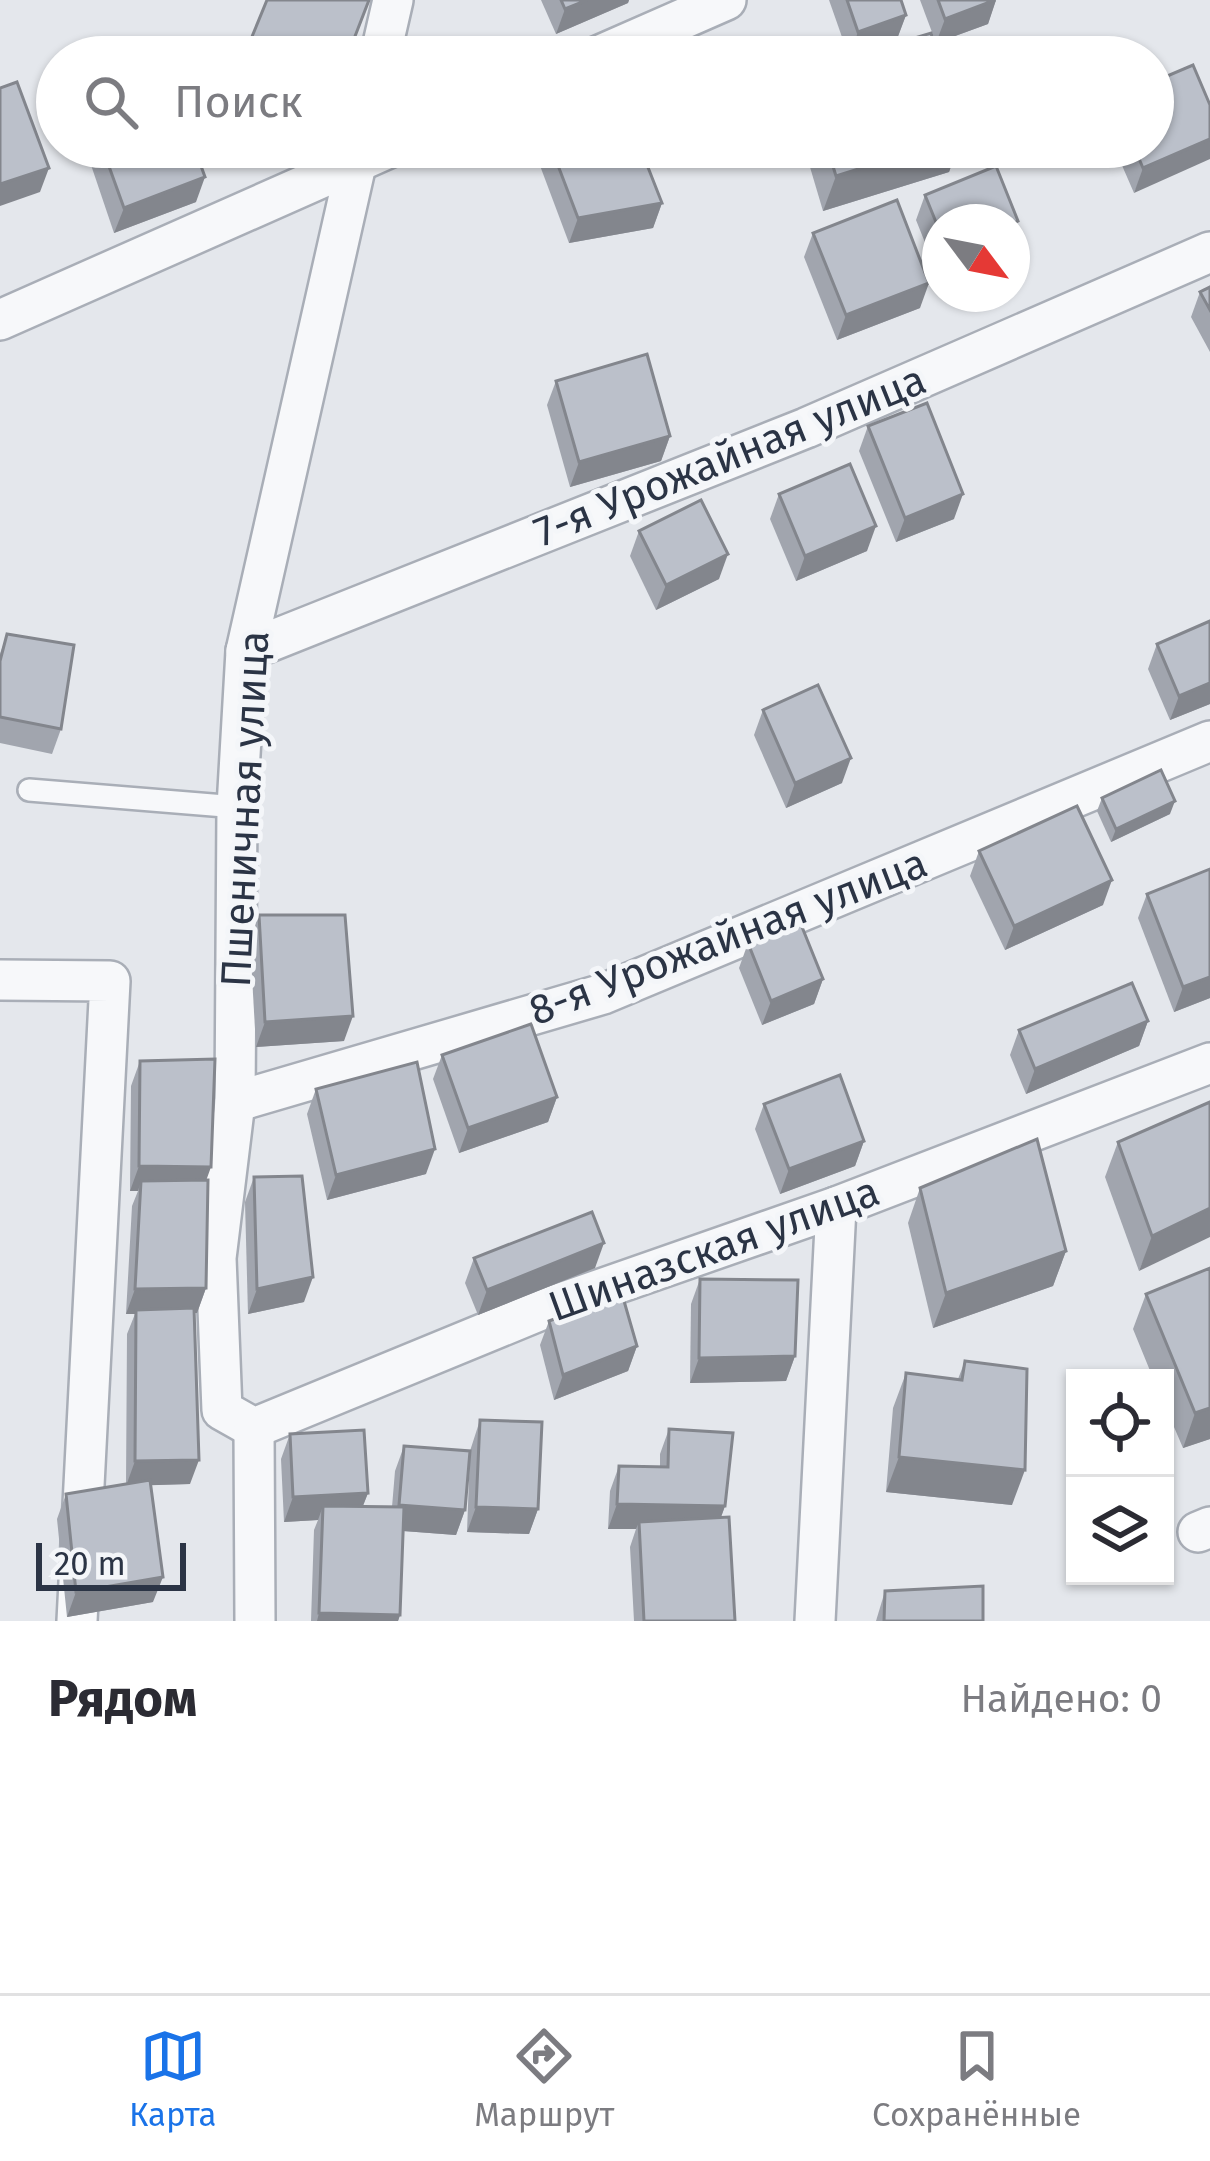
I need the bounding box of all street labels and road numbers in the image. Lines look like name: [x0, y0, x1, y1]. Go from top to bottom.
street label: 7-я Урожайная улица: [527, 355, 933, 557]
street label: Пшеничная улица: [211, 629, 279, 989]
street label: 8-я Урожайная улица: [522, 838, 934, 1036]
street label: Шиназская улица: [542, 1166, 886, 1332]

